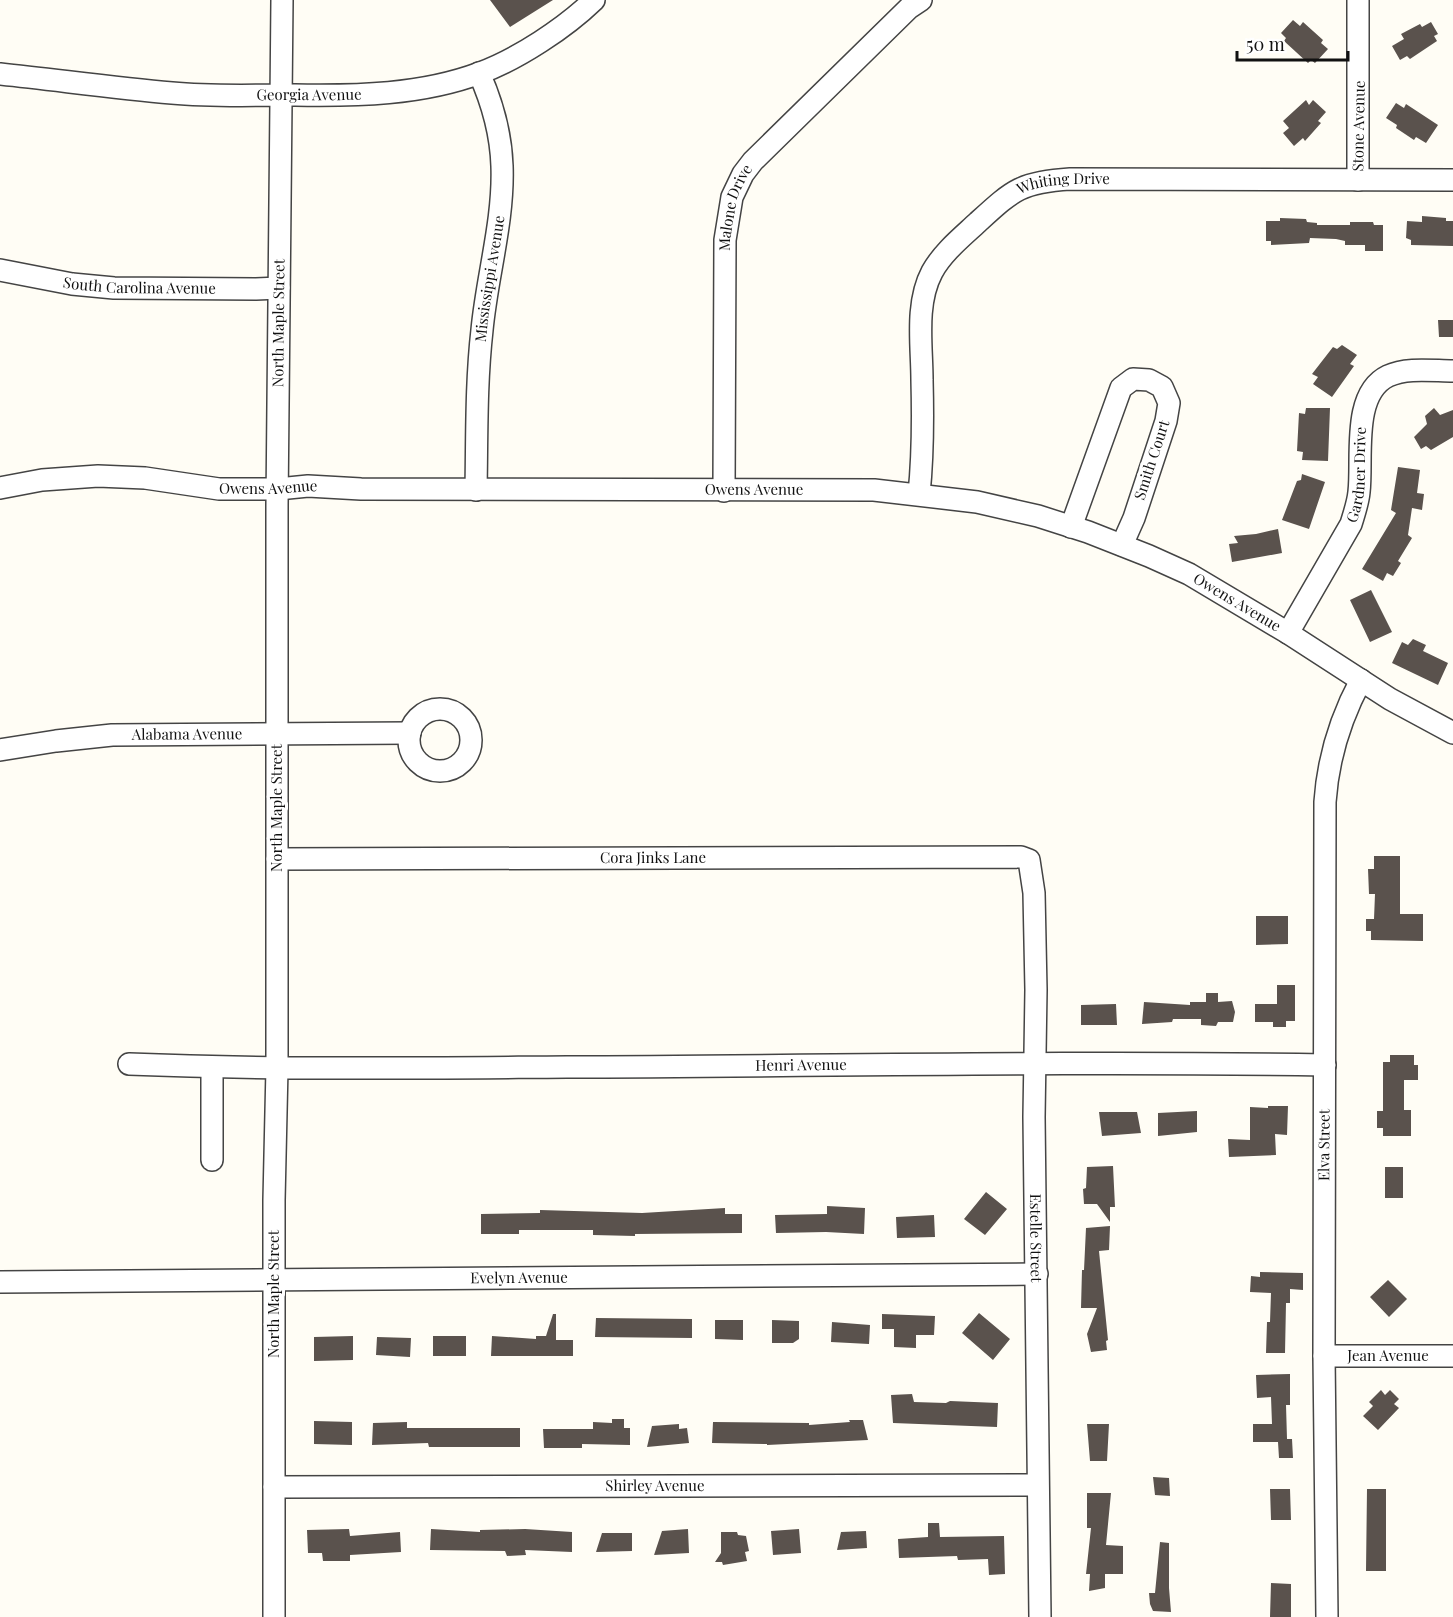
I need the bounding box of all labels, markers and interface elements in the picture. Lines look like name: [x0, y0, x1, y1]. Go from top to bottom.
scale bar: [1237, 24, 1348, 62]
text: 50 m: [1246, 32, 1285, 56]
street label: Stone Avenue: [1347, 80, 1369, 172]
street label: Georgia Avenue: [256, 83, 362, 104]
street label: Malone Drive: [714, 159, 756, 251]
street label: Whiting Drive: [1012, 168, 1110, 199]
street label: Mississippi Avenue: [470, 214, 508, 343]
street label: North Maple Street: [267, 258, 288, 387]
street label: South Carolina Avenue: [62, 272, 216, 298]
street label: Smith Court: [1129, 417, 1174, 502]
street label: Gardner Drive: [1341, 426, 1370, 525]
street label: Owens Avenue: [219, 475, 318, 498]
street label: Owens Avenue: [705, 479, 803, 499]
street label: Owens Avenue: [1190, 568, 1285, 636]
street label: Alabama Avenue: [131, 723, 242, 744]
street label: North Maple Street: [266, 743, 286, 872]
street label: Cora Jinks Lane: [600, 847, 706, 867]
street label: Henri Avenue: [755, 1054, 847, 1075]
street label: Elva Street: [1313, 1108, 1333, 1181]
street label: Estelle Street: [1026, 1193, 1047, 1283]
street label: North Maple Street: [263, 1229, 283, 1358]
street label: Evelyn Avenue: [470, 1267, 568, 1287]
street label: Jean Avenue: [1346, 1345, 1429, 1365]
street label: Shirley Avenue: [605, 1475, 705, 1495]

